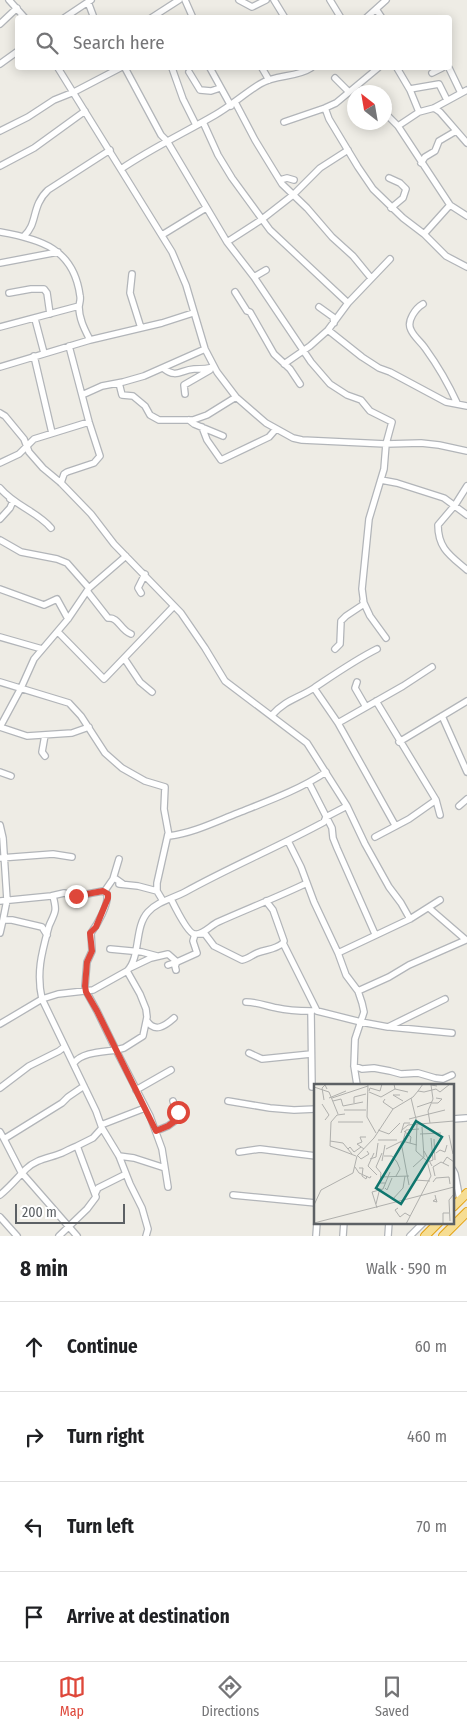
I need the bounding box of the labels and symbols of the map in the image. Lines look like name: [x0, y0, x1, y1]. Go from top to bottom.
north arrow: [347, 85, 392, 130]
route end: [65, 885, 88, 908]
inset map: [314, 1084, 454, 1224]
route start: [167, 1101, 190, 1124]
scale bar: [15, 1201, 125, 1224]

